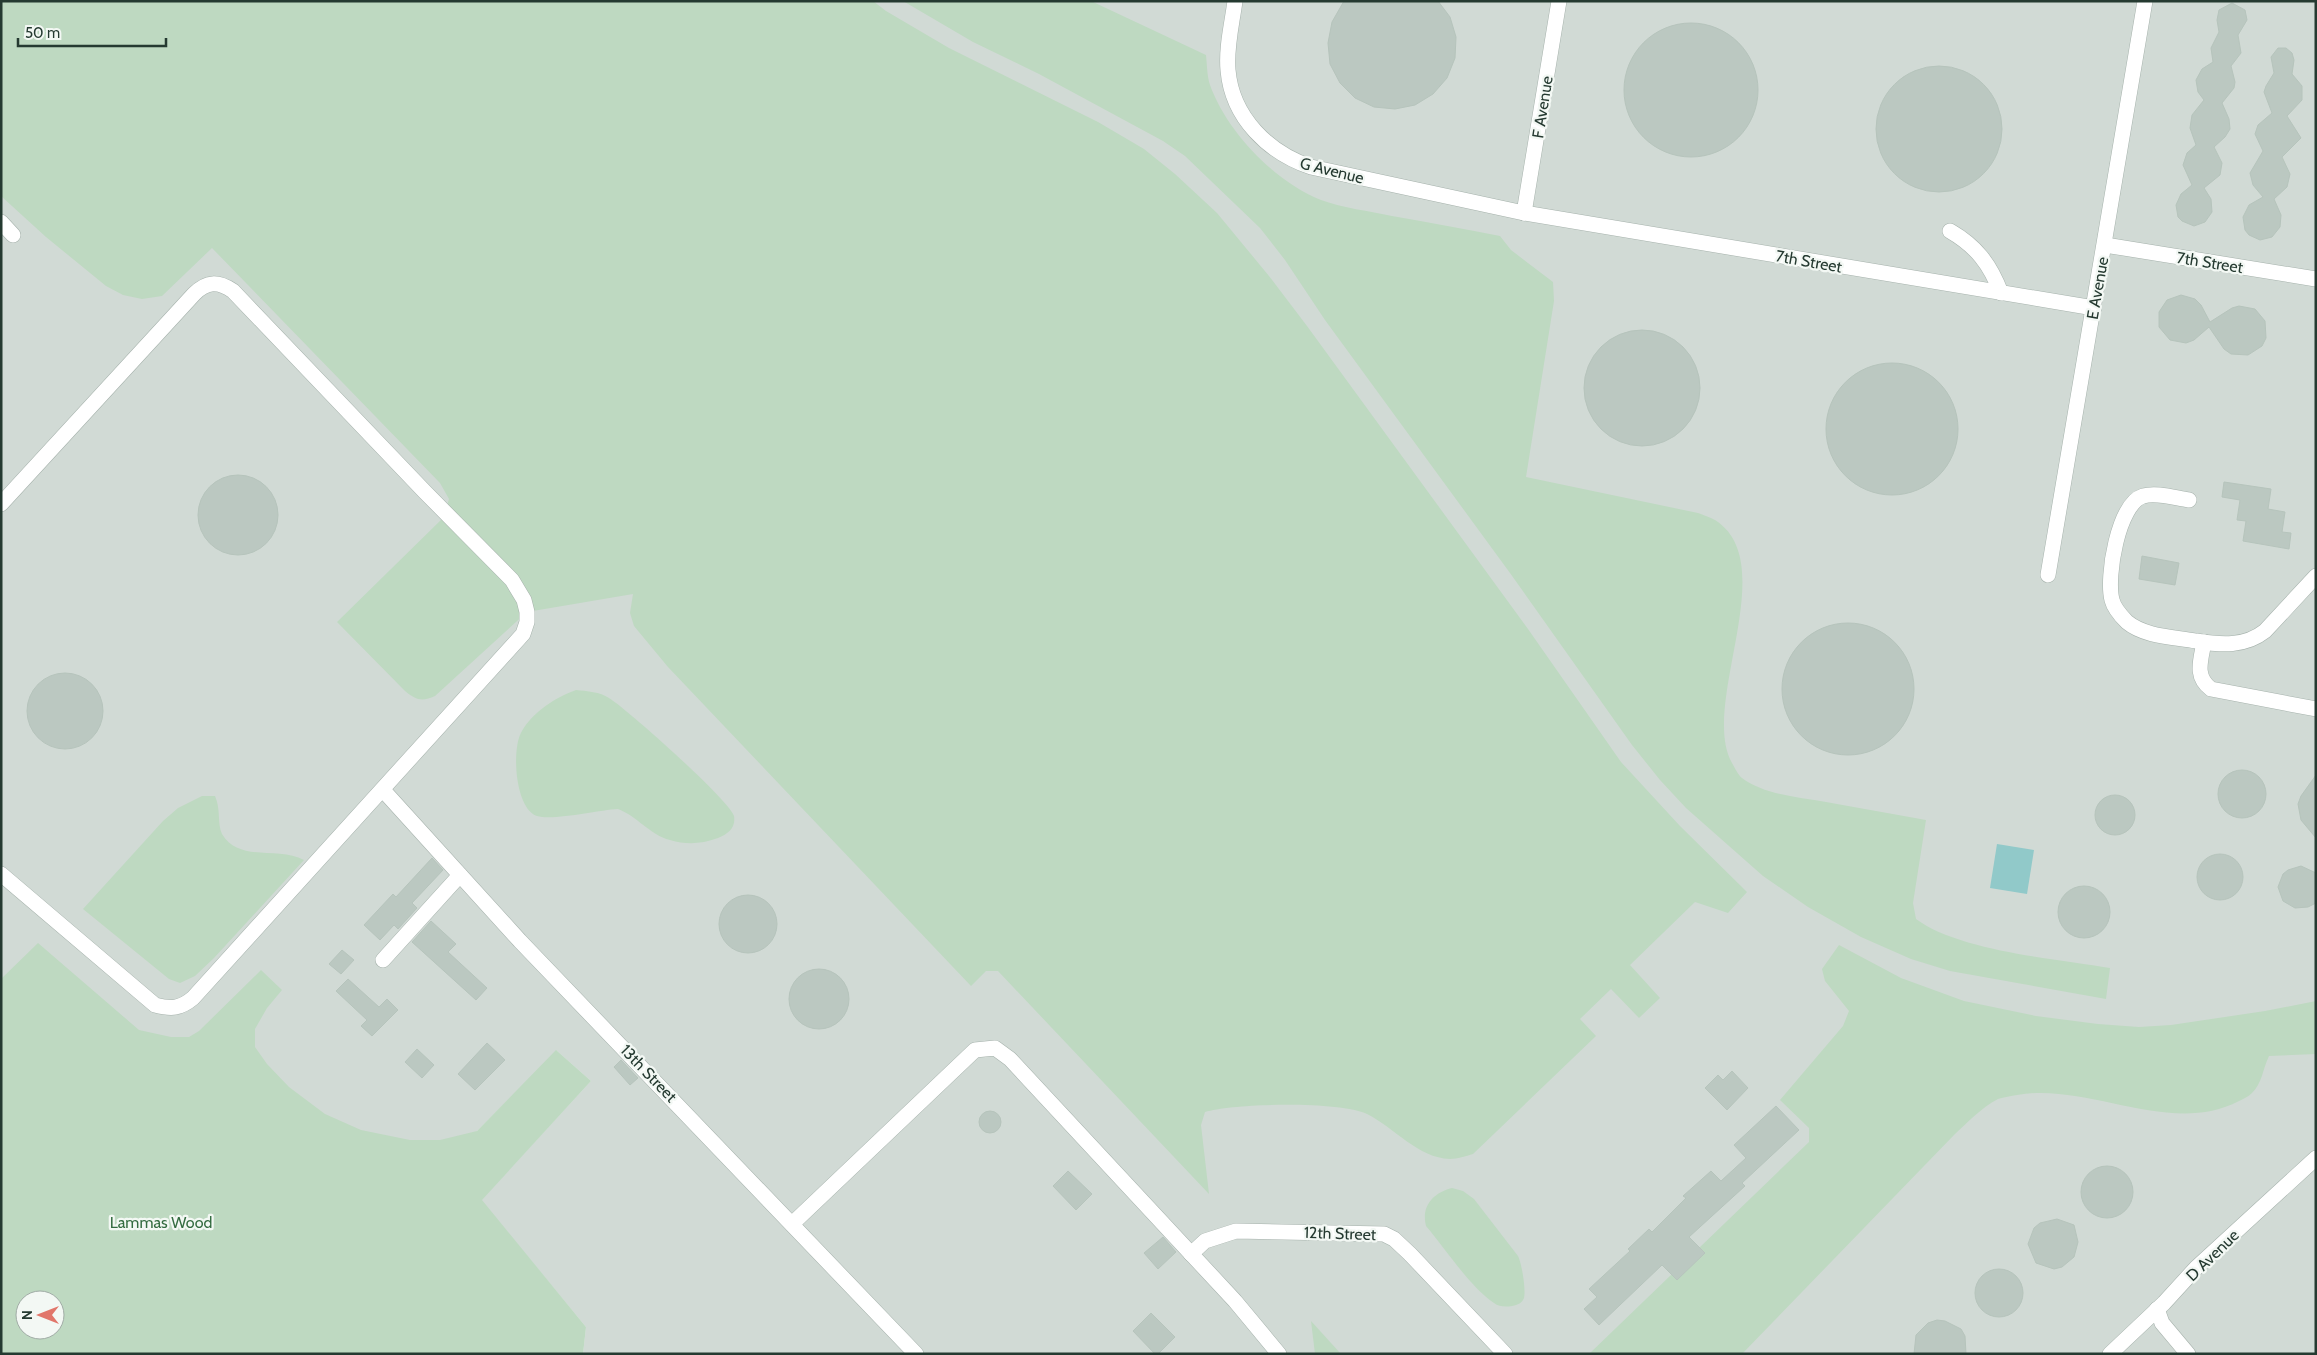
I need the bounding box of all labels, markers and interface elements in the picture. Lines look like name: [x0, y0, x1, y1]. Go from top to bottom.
scale bar: [18, 15, 165, 47]
text: 50 m: [25, 24, 60, 42]
street label: F Avenue: [1528, 75, 1557, 140]
street label: G Avenue: [1298, 153, 1366, 188]
street label: 7th Street: [1774, 246, 1844, 277]
street label: 7th Street: [2175, 248, 2245, 277]
street label: E Avenue: [2083, 255, 2112, 321]
street label: 13th Street: [617, 1041, 681, 1107]
park label: Lammas Wood: [110, 1213, 212, 1232]
street label: 12th Street: [1303, 1223, 1377, 1244]
street label: D Avenue: [2182, 1226, 2243, 1285]
north arrow: [15, 1290, 65, 1340]
text: N: [18, 1310, 36, 1320]

